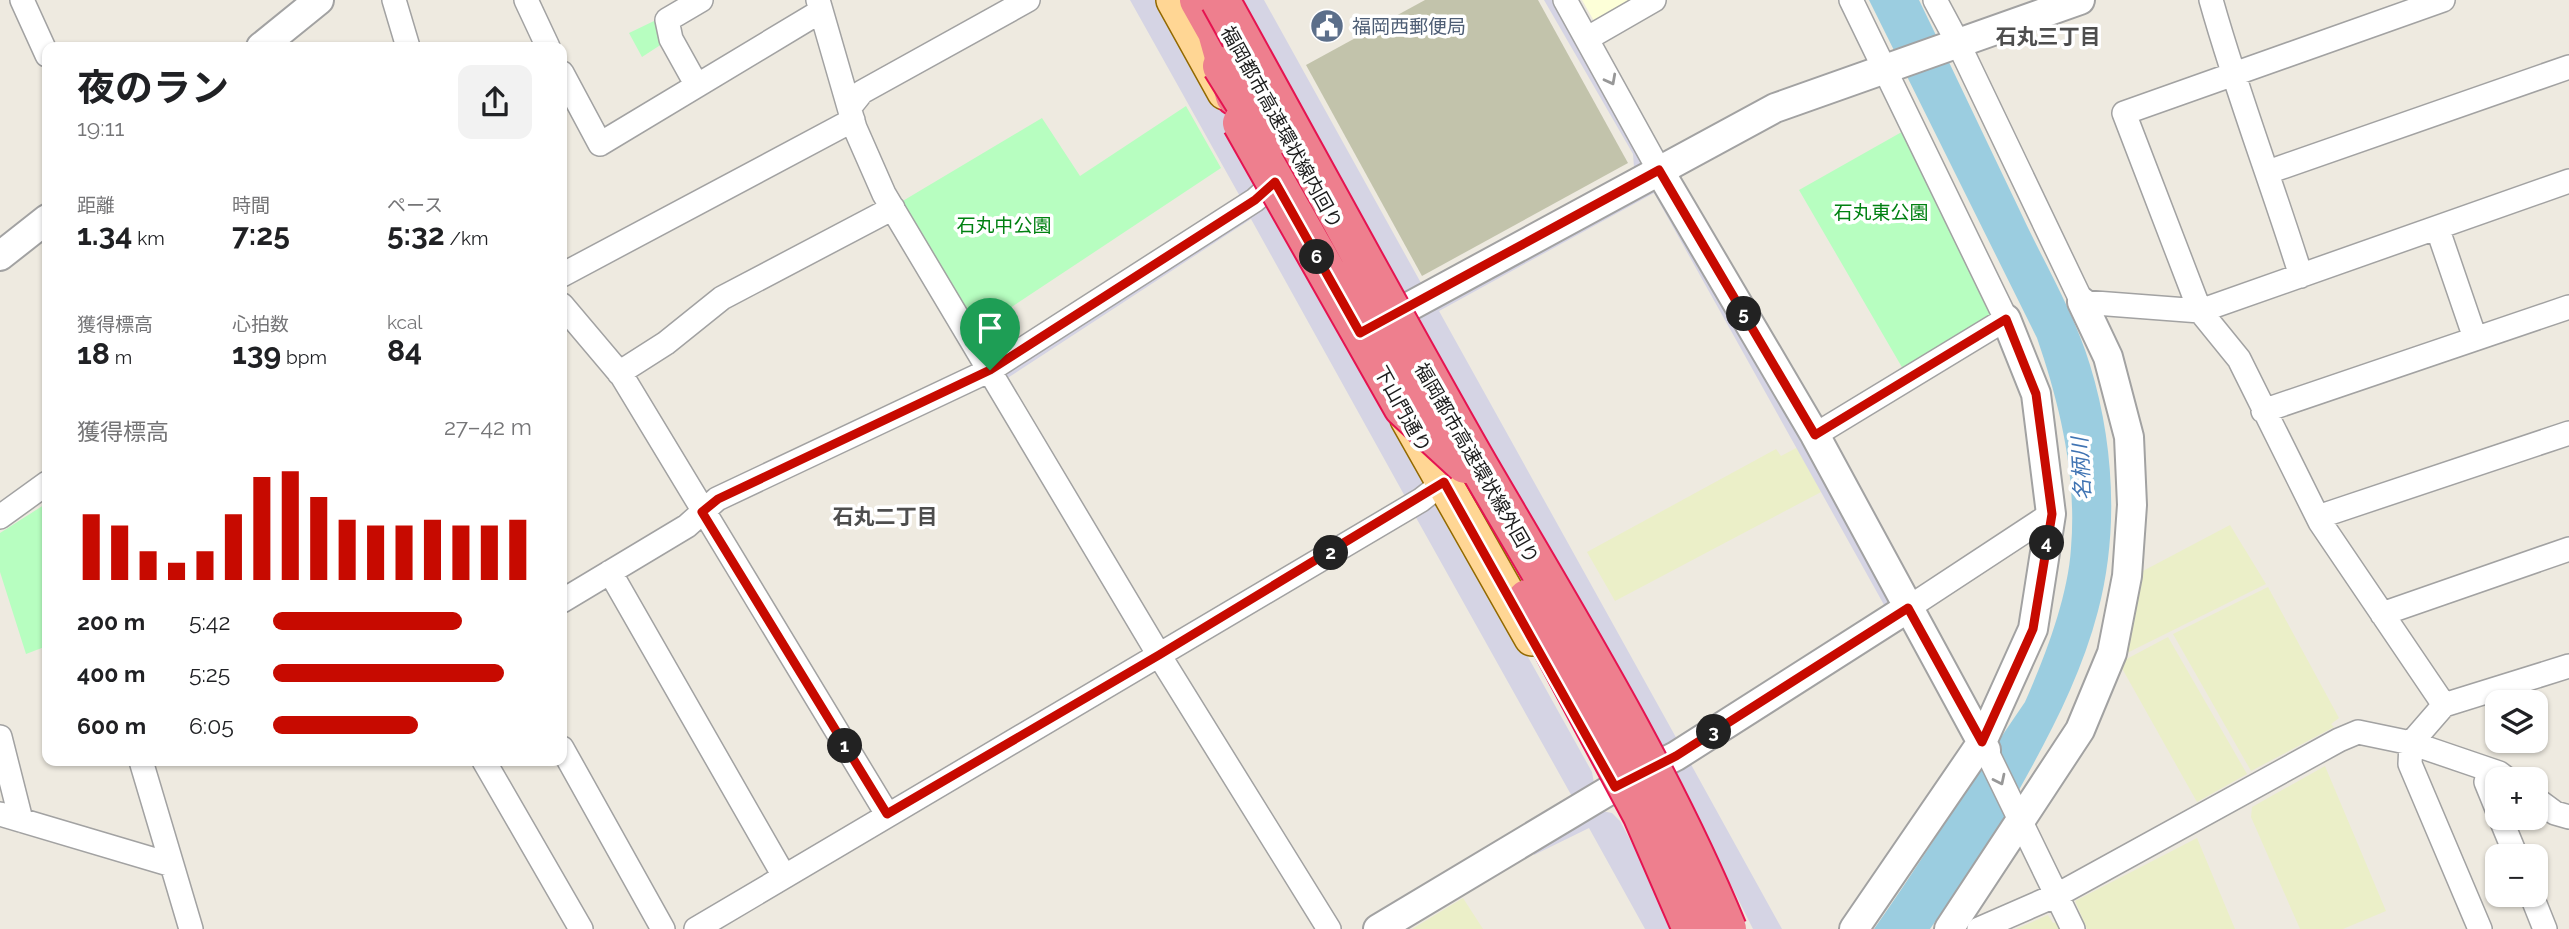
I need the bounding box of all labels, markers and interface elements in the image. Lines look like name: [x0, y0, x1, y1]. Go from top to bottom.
public building icon: 福岡西郵便局: [1308, 7, 1346, 45]
place label: 福岡西郵便局: [1352, 15, 1466, 37]
street label: 福岡都市高速環状線内回り: [1217, 22, 1347, 232]
district label: 石丸三丁目: [1996, 24, 2101, 49]
text: 夜のラン: [77, 65, 229, 110]
button: share: [458, 65, 532, 139]
one-way arrow: [1603, 73, 1616, 86]
text: 19:11: [77, 114, 124, 141]
text: 距離: [77, 194, 115, 216]
text: 時間: [232, 194, 270, 216]
text: ペース: [387, 194, 443, 216]
park label: 石丸東公園: [1833, 201, 1929, 223]
park label: 石丸中公園: [956, 214, 1052, 236]
text: 1.34: [77, 217, 132, 252]
text: 7:25: [232, 217, 290, 252]
text: 5:32: [387, 217, 445, 252]
text: km: [132, 227, 165, 249]
text: /km: [445, 227, 489, 249]
pin: 6: [1300, 240, 1334, 274]
text: 6: [1311, 245, 1322, 267]
pin: 5: [1726, 296, 1762, 332]
pin: [960, 298, 1020, 370]
text: 5: [1738, 302, 1749, 324]
icon: arrive: [971, 309, 1009, 347]
text: kcal: [387, 311, 423, 333]
text: 獲得標高: [77, 313, 153, 335]
text: 心拍数: [232, 313, 289, 335]
text: 84: [387, 333, 422, 368]
text: 18: [77, 336, 110, 371]
text: 139: [232, 336, 281, 371]
text: m: [110, 346, 132, 368]
text: bpm: [281, 346, 327, 368]
street label: 福岡都市高速環状線外回り: [1410, 359, 1544, 567]
street label: 下山門通り: [1370, 362, 1436, 456]
text: 27–42 m: [444, 413, 532, 440]
text: 獲得標高: [77, 418, 169, 445]
water label: 名柄川: [2067, 435, 2095, 501]
district label: 石丸二丁目: [833, 504, 938, 529]
pin: 4: [2030, 526, 2064, 560]
text: 4: [2041, 531, 2052, 553]
pin: 2: [1314, 536, 1348, 570]
text: 2: [1325, 541, 1336, 563]
text: 200 m: [77, 608, 145, 635]
text: 5:42: [189, 608, 230, 635]
text: 400 m: [77, 660, 145, 687]
text: 5:25: [189, 660, 230, 687]
map controls: [2485, 690, 2548, 907]
button: layers: [2485, 690, 2548, 753]
text: 600 m: [77, 712, 146, 739]
text: 6:05: [189, 712, 234, 739]
pin: 3: [1696, 714, 1732, 750]
text: 3: [1708, 720, 1719, 742]
pin: 1: [828, 728, 862, 764]
text: 1: [840, 734, 849, 756]
button: +: [2485, 767, 2548, 830]
one-way arrow: [1992, 773, 2006, 785]
button: −: [2485, 844, 2548, 907]

